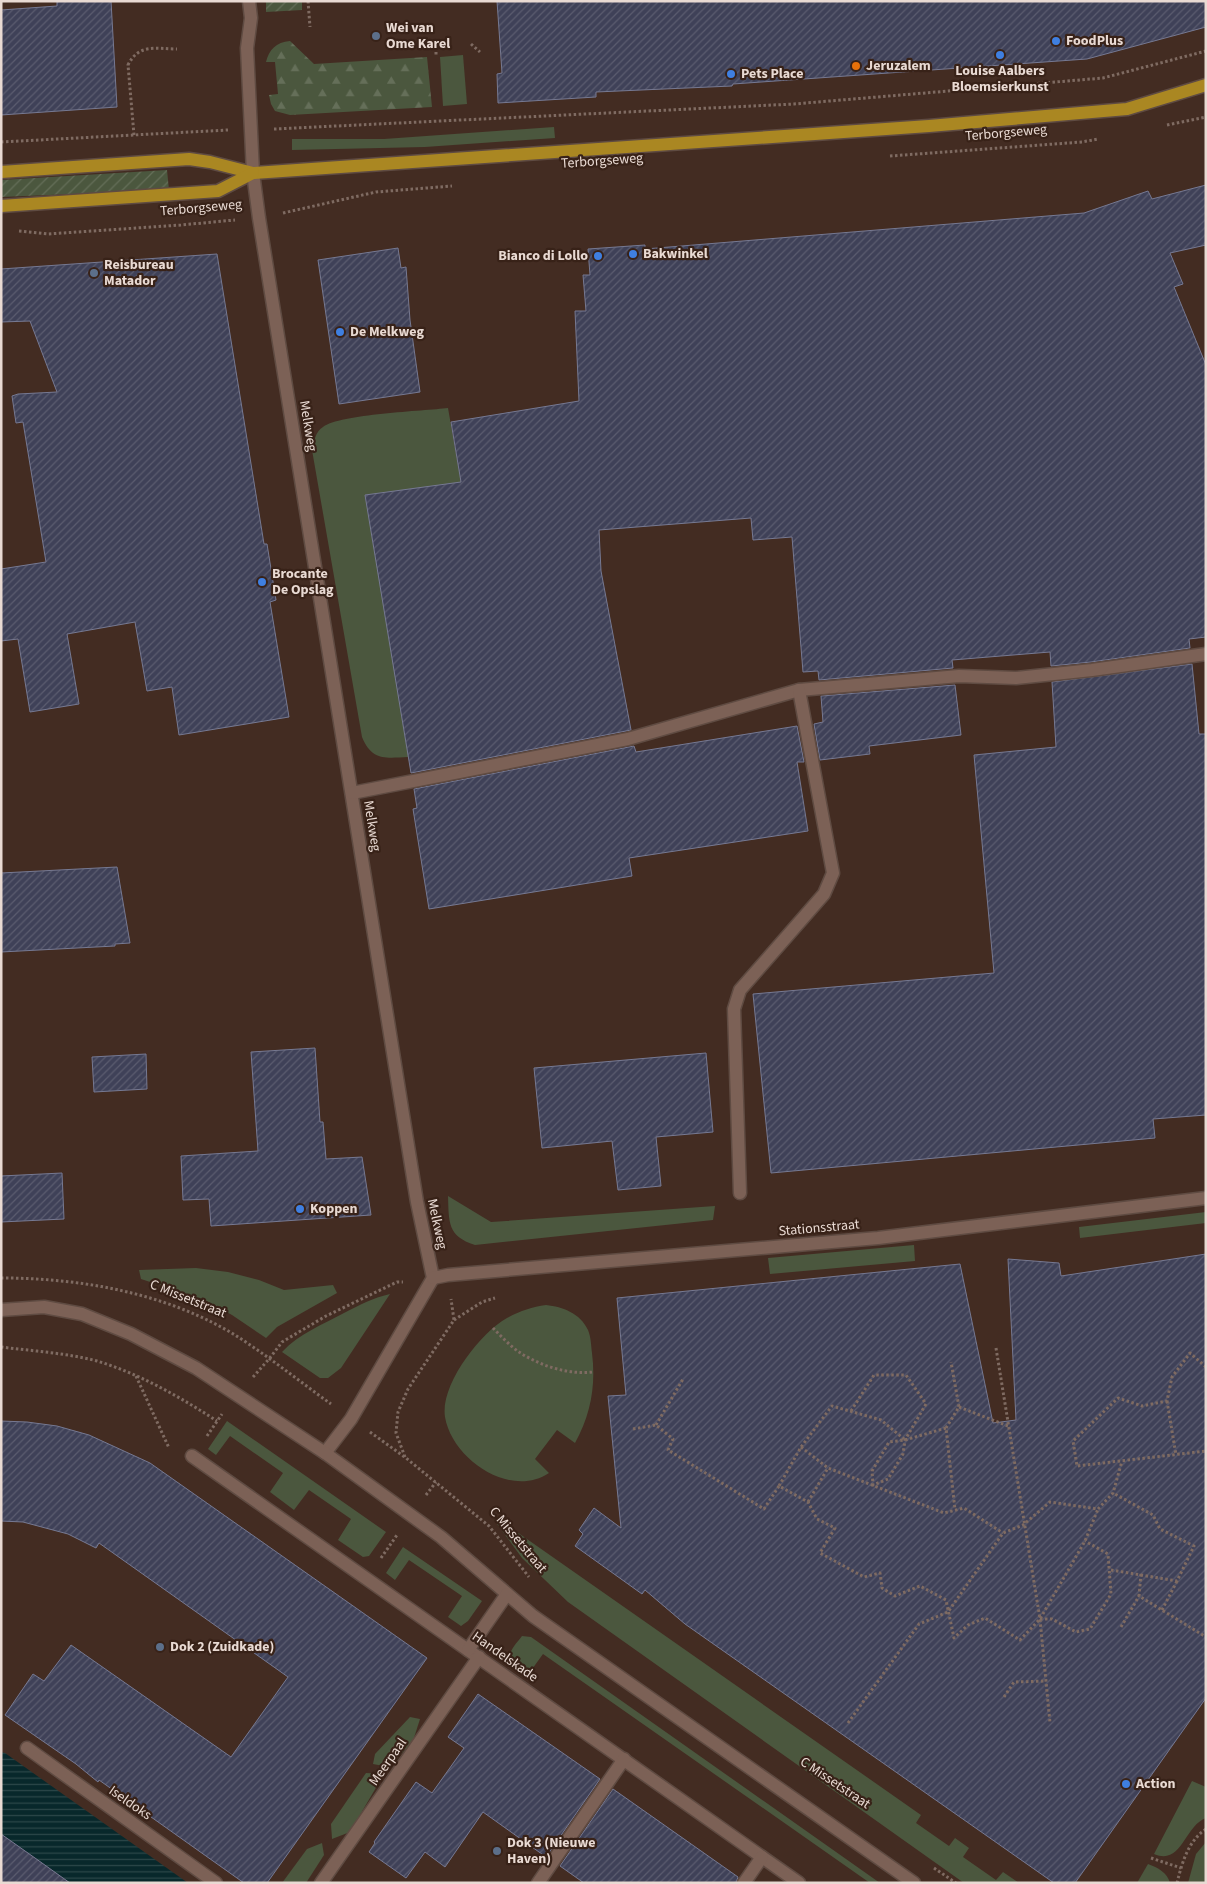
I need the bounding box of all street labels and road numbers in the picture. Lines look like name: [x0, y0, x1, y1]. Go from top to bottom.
street label: Terborgseweg: [964, 119, 1048, 147]
street label: Terborgseweg: [560, 148, 644, 174]
street label: Terborgseweg: [159, 194, 243, 222]
street label: Melkweg: [294, 399, 322, 453]
street label: Melkweg: [358, 799, 386, 853]
street label: Melkweg: [422, 1197, 452, 1251]
street label: Stationsstraat: [778, 1214, 861, 1242]
street label: C Missetstraat: [147, 1275, 230, 1324]
street label: C Missetstraat: [484, 1503, 552, 1578]
street label: Handelskade: [468, 1627, 542, 1687]
street label: Meerpaal: [364, 1734, 412, 1790]
street label: C Missetstraat: [796, 1752, 874, 1814]
street label: Iseldoks: [105, 1781, 156, 1825]

